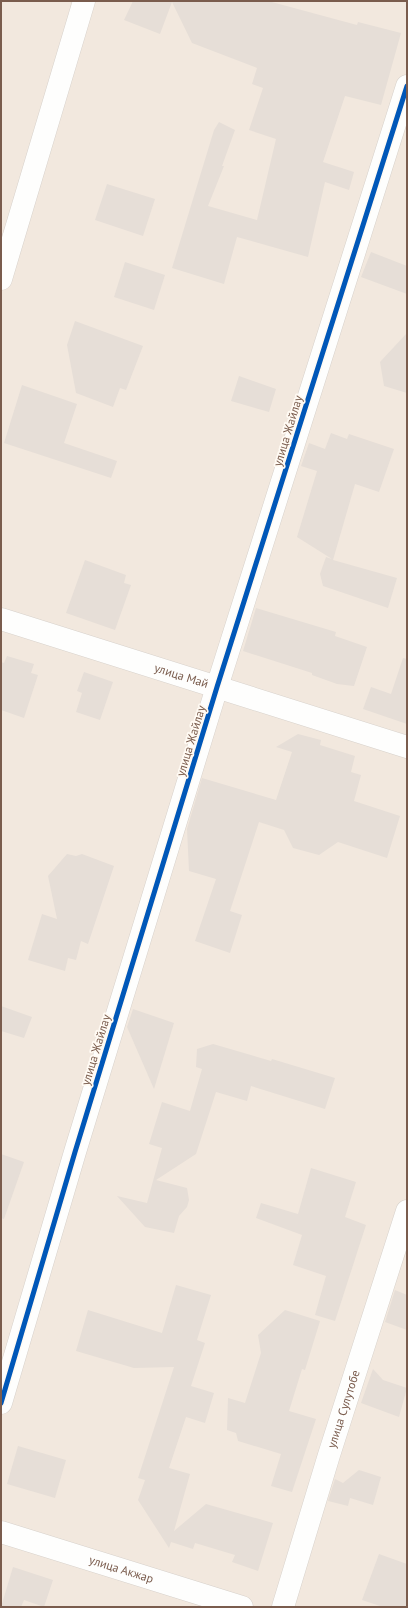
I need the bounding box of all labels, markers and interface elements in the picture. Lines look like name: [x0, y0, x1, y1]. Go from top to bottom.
street label: улица Жайлау: [270, 393, 306, 468]
street label: улица Май: [153, 660, 210, 691]
street label: улица Жайлау: [173, 703, 209, 778]
street label: улица Жайлау: [78, 1012, 114, 1087]
street label: улица Сулутобе: [324, 1368, 363, 1450]
street label: улица Акжар: [87, 1552, 155, 1586]

